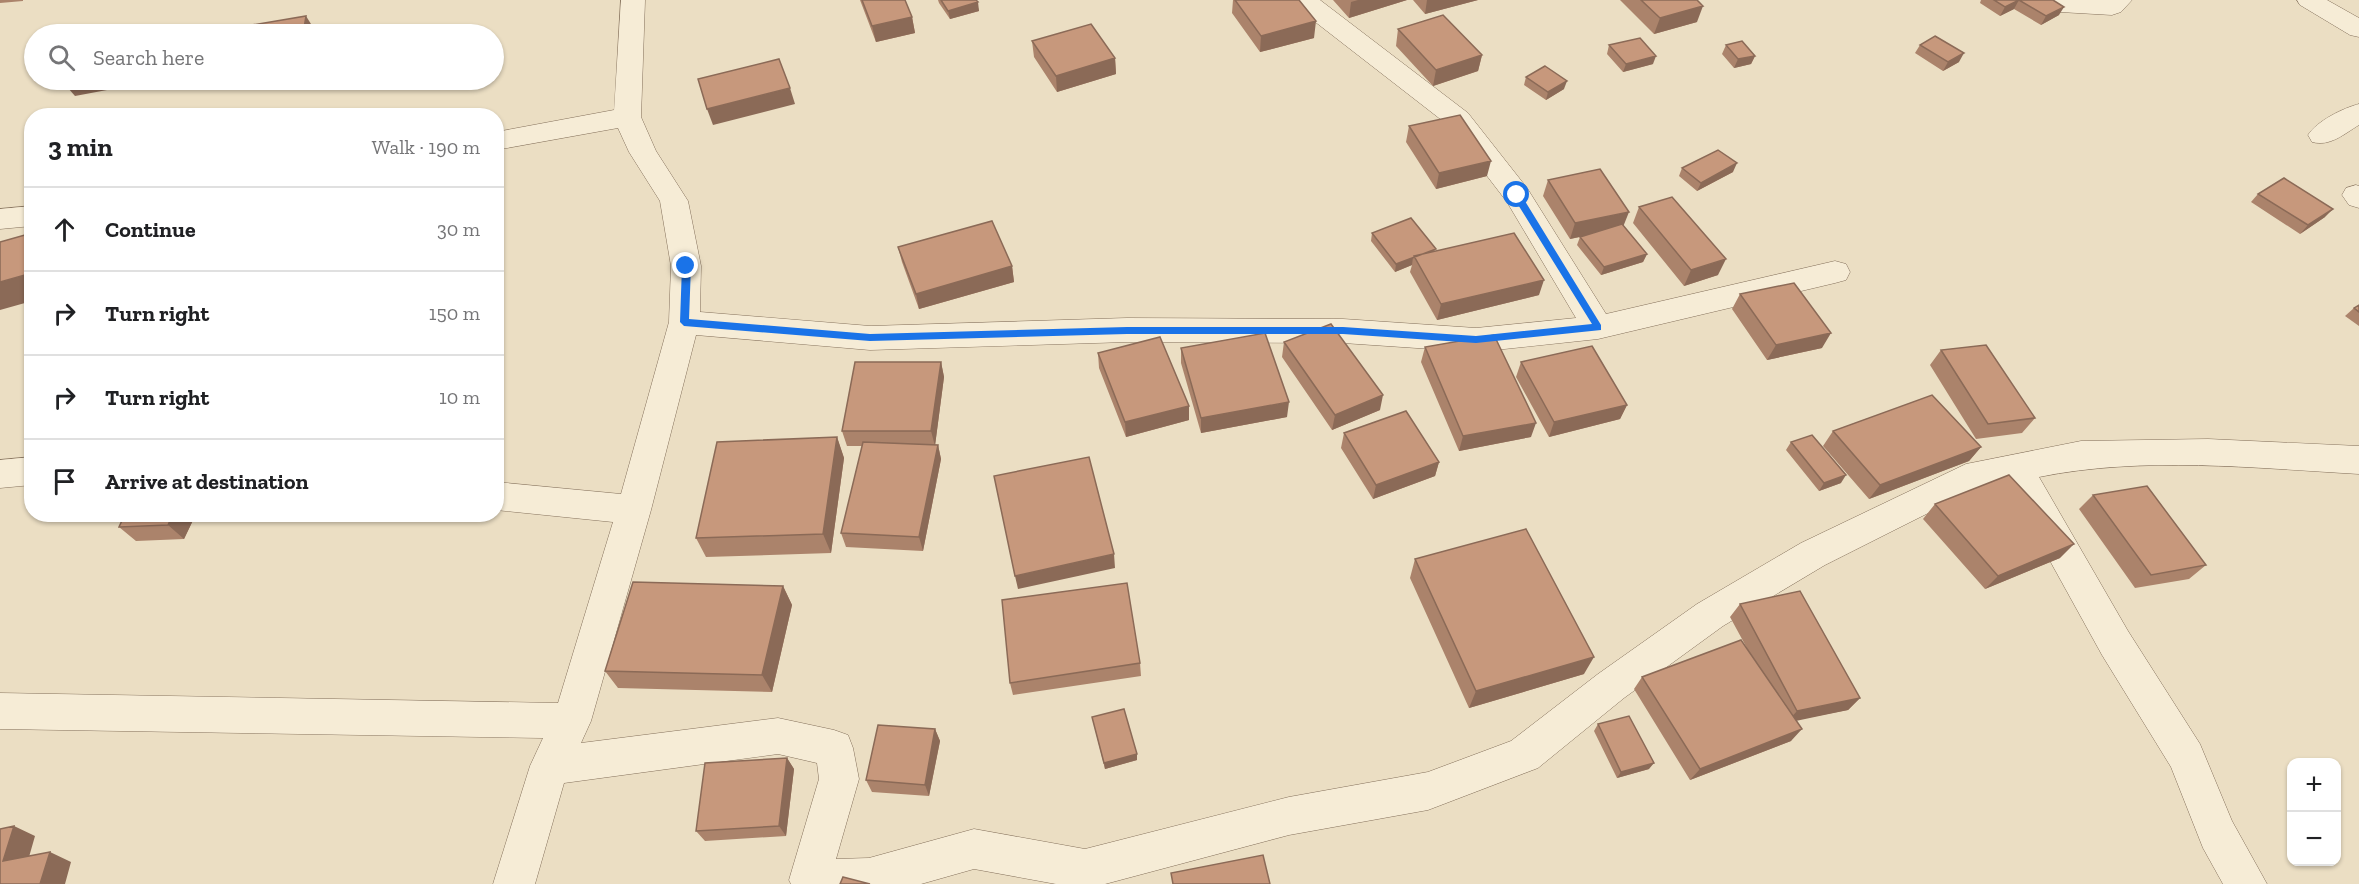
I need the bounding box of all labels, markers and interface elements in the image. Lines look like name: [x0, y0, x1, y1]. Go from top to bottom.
search box: [24, 24, 504, 90]
icon: search: [45, 41, 78, 74]
text: Search here: [93, 44, 204, 71]
text: 3 min: [48, 131, 113, 163]
text: Walk · 190 m: [372, 135, 480, 159]
route start: [1503, 181, 1529, 207]
icon: ahead: [48, 213, 81, 246]
text: Continue: [105, 216, 196, 243]
text: 30 m: [437, 217, 480, 241]
route end: [672, 252, 698, 278]
icon: right: [48, 297, 81, 330]
text: Turn right: [105, 300, 209, 327]
text: 150 m: [429, 301, 480, 325]
icon: right: [48, 381, 81, 414]
text: Turn right: [105, 384, 209, 411]
text: 10 m: [439, 385, 480, 409]
icon: arrive: [48, 465, 81, 498]
text: Arrive at destination: [105, 468, 308, 495]
map controls: [2287, 758, 2341, 866]
button: +: [2287, 758, 2341, 812]
button: −: [2287, 812, 2341, 866]

